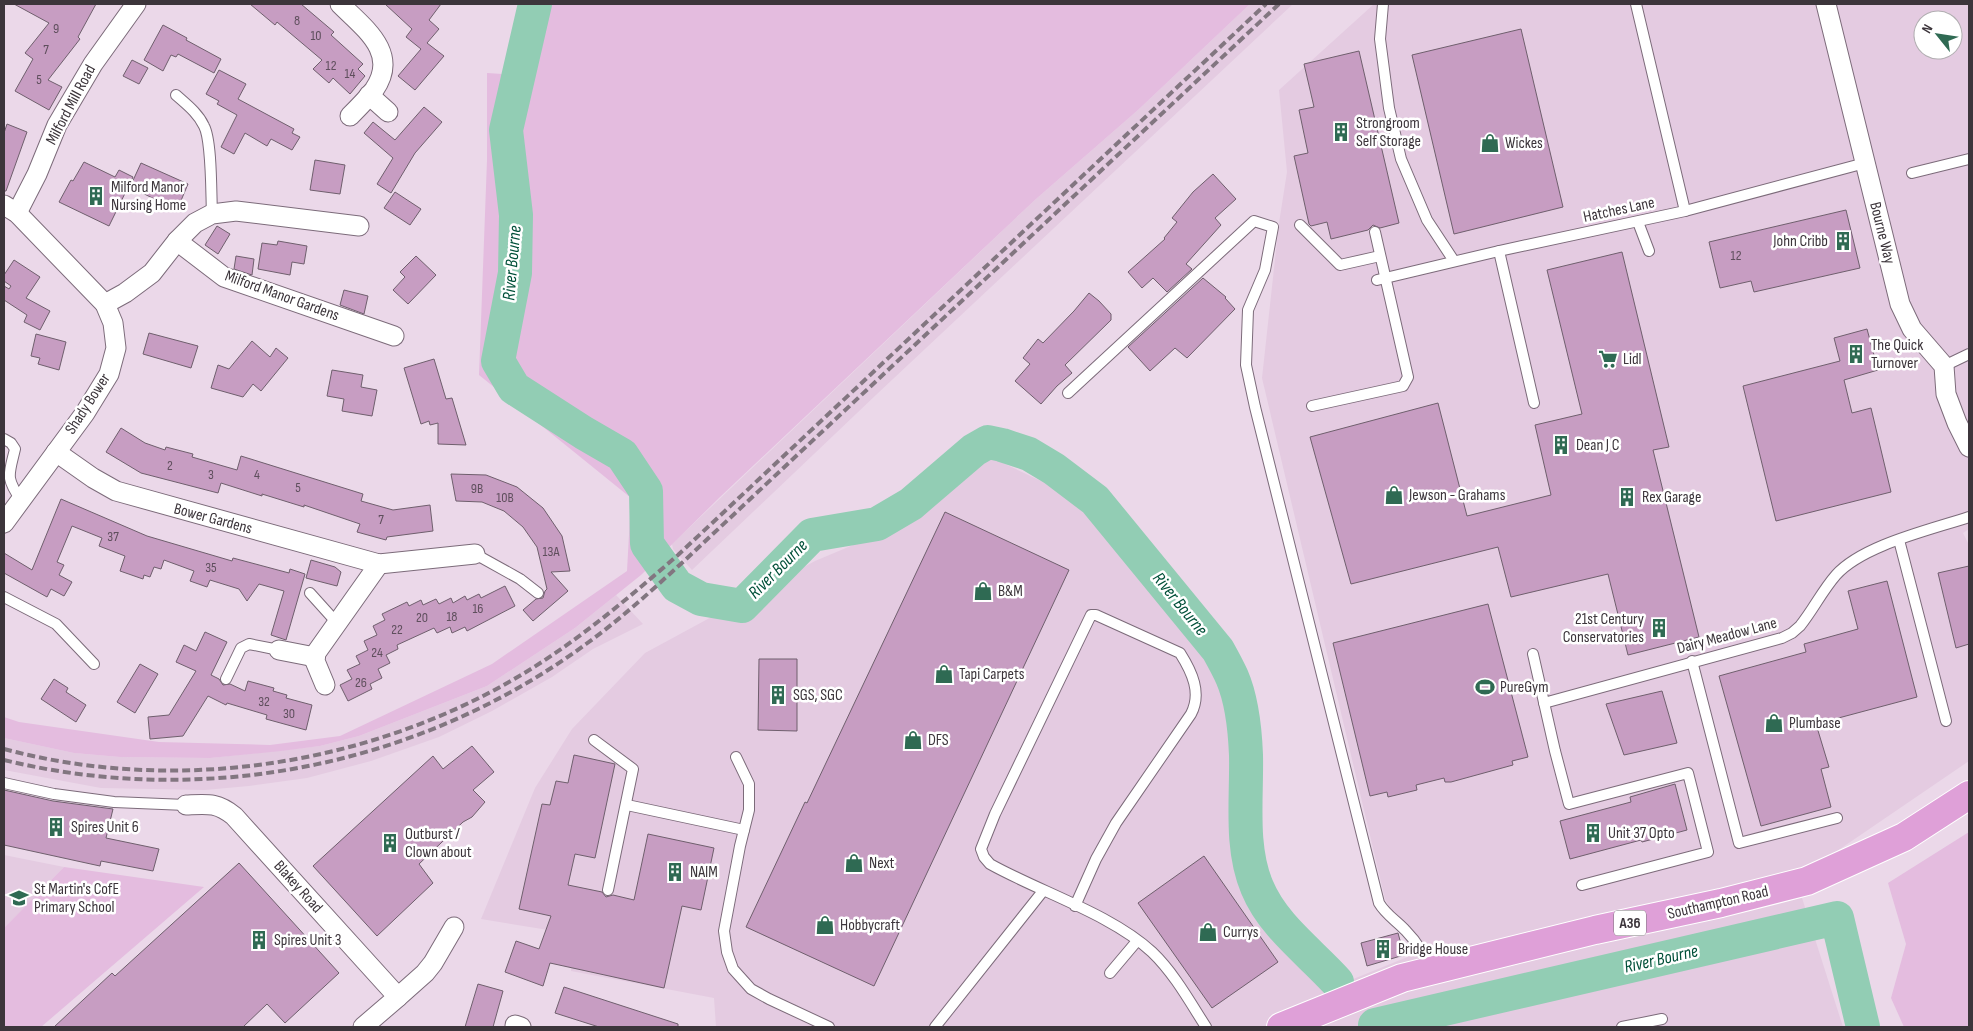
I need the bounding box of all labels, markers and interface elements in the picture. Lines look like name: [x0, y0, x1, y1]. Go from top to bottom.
north arrow: [1913, 10, 1963, 60]
house number: 8: [294, 12, 300, 29]
house number: 9: [53, 20, 59, 37]
text: N: [1918, 21, 1936, 36]
house number: 10: [310, 27, 322, 44]
house number: 7: [43, 41, 49, 58]
house number: 12: [326, 57, 337, 74]
street label: Milford Mill Road: [42, 62, 100, 148]
house number: 14: [345, 65, 356, 82]
house number: 5: [36, 71, 42, 88]
place label: Strongroom Self Storage: [1356, 114, 1421, 151]
building icon: Strongroom Self Storage: [1330, 121, 1352, 143]
shop icon: Wickes: [1479, 132, 1501, 154]
place label: Wickes: [1505, 134, 1543, 153]
place label: Milford Manor Nursing Home: [111, 178, 186, 215]
building icon: Milford Manor Nursing Home: [85, 185, 107, 207]
street label: Hatches Lane: [1582, 193, 1656, 227]
street label: Bourne Way: [1865, 200, 1899, 266]
water label: River Bourne: [498, 225, 526, 301]
building icon: John Cribb: [1832, 230, 1854, 252]
place label: John Cribb: [1772, 232, 1828, 251]
house number: 12: [1731, 247, 1742, 264]
street label: Milford Manor Gardens: [222, 266, 342, 326]
place label: The Quick Turnover: [1871, 336, 1923, 373]
building icon: The Quick Turnover: [1845, 343, 1867, 365]
supermarket icon: Lidl: [1597, 348, 1619, 370]
place label: Lidl: [1623, 350, 1642, 369]
street label: Shady Bower: [61, 370, 115, 438]
building icon: Dean J C: [1550, 434, 1572, 456]
place label: Dean J C: [1576, 436, 1620, 455]
house number: 2: [167, 457, 173, 474]
house number: 3: [208, 466, 214, 483]
house number: 4: [254, 466, 260, 483]
house number: 5: [295, 479, 301, 496]
house number: 9B: [471, 480, 483, 497]
shop icon: Jewson - Grahams: [1383, 484, 1405, 506]
place label: Jewson - Grahams: [1408, 486, 1506, 505]
building icon: Rex Garage: [1616, 486, 1638, 508]
place label: Rex Garage: [1642, 488, 1701, 507]
house number: 10B: [496, 489, 514, 506]
street label: Bower Gardens: [172, 499, 254, 539]
house number: 7: [378, 511, 384, 528]
house number: 37: [107, 528, 119, 545]
water label: River Bourne: [744, 535, 812, 603]
house number: 13A: [543, 543, 560, 560]
house number: 35: [205, 559, 217, 576]
water label: River Bourne: [1148, 568, 1212, 640]
shop icon: B&M: [972, 580, 994, 602]
place label: B&M: [998, 582, 1023, 601]
house number: 16: [472, 600, 484, 617]
house number: 18: [446, 608, 458, 625]
house number: 20: [416, 609, 428, 626]
place label: 21st Century Conservatories: [1563, 610, 1644, 647]
street label: Dairy Meadow Lane: [1675, 614, 1779, 658]
building icon: 21st Century Conservatories: [1648, 617, 1670, 639]
house number: 22: [391, 621, 403, 638]
house number: 24: [371, 644, 383, 661]
shop icon: Tapi Carpets: [933, 663, 955, 685]
place label: Tapi Carpets: [959, 665, 1025, 684]
house number: 26: [355, 674, 367, 691]
sports icon: PureGym: [1474, 676, 1496, 698]
place label: PureGym: [1500, 678, 1548, 697]
building icon: SGS, SGC: [767, 684, 789, 706]
place label: SGS, SGC: [793, 686, 843, 705]
house number: 32: [258, 693, 270, 710]
house number: 30: [283, 705, 295, 722]
shop icon: Plumbase: [1763, 712, 1785, 734]
place label: Plumbase: [1789, 714, 1841, 733]
shop icon: DFS: [902, 729, 924, 751]
place label: DFS: [928, 731, 949, 750]
building icon: Spires Unit 6: [45, 816, 67, 838]
place label: Spires Unit 6: [71, 818, 139, 837]
building icon: Unit 37 Opto: [1582, 822, 1604, 844]
place label: Unit 37 Opto: [1608, 824, 1675, 843]
place label: Outburst / Clown about: [405, 825, 472, 862]
building icon: Outburst / Clown about: [379, 832, 401, 854]
shop icon: Next: [843, 852, 865, 874]
place label: Next: [869, 854, 894, 873]
street label: Blakey Road: [270, 857, 326, 917]
building icon: NAIM: [664, 861, 686, 883]
place label: NAIM: [690, 863, 718, 882]
place label: St Martin's CofE Primary School: [34, 880, 119, 917]
street label: Southampton Road: [1666, 882, 1770, 924]
school or university icon: St Martin's CofE Primary School: [8, 887, 30, 909]
road number: A36: [1614, 910, 1646, 936]
shop icon: Hobbycraft: [814, 914, 836, 936]
place label: Hobbycraft: [840, 916, 900, 935]
shop icon: Currys: [1197, 921, 1219, 943]
place label: Currys: [1223, 923, 1259, 942]
building icon: Spires Unit 3: [248, 929, 270, 951]
place label: Spires Unit 3: [274, 931, 341, 950]
building icon: Bridge House: [1372, 938, 1394, 960]
place label: Bridge House: [1398, 940, 1468, 959]
water label: River Bourne: [1622, 940, 1700, 978]

